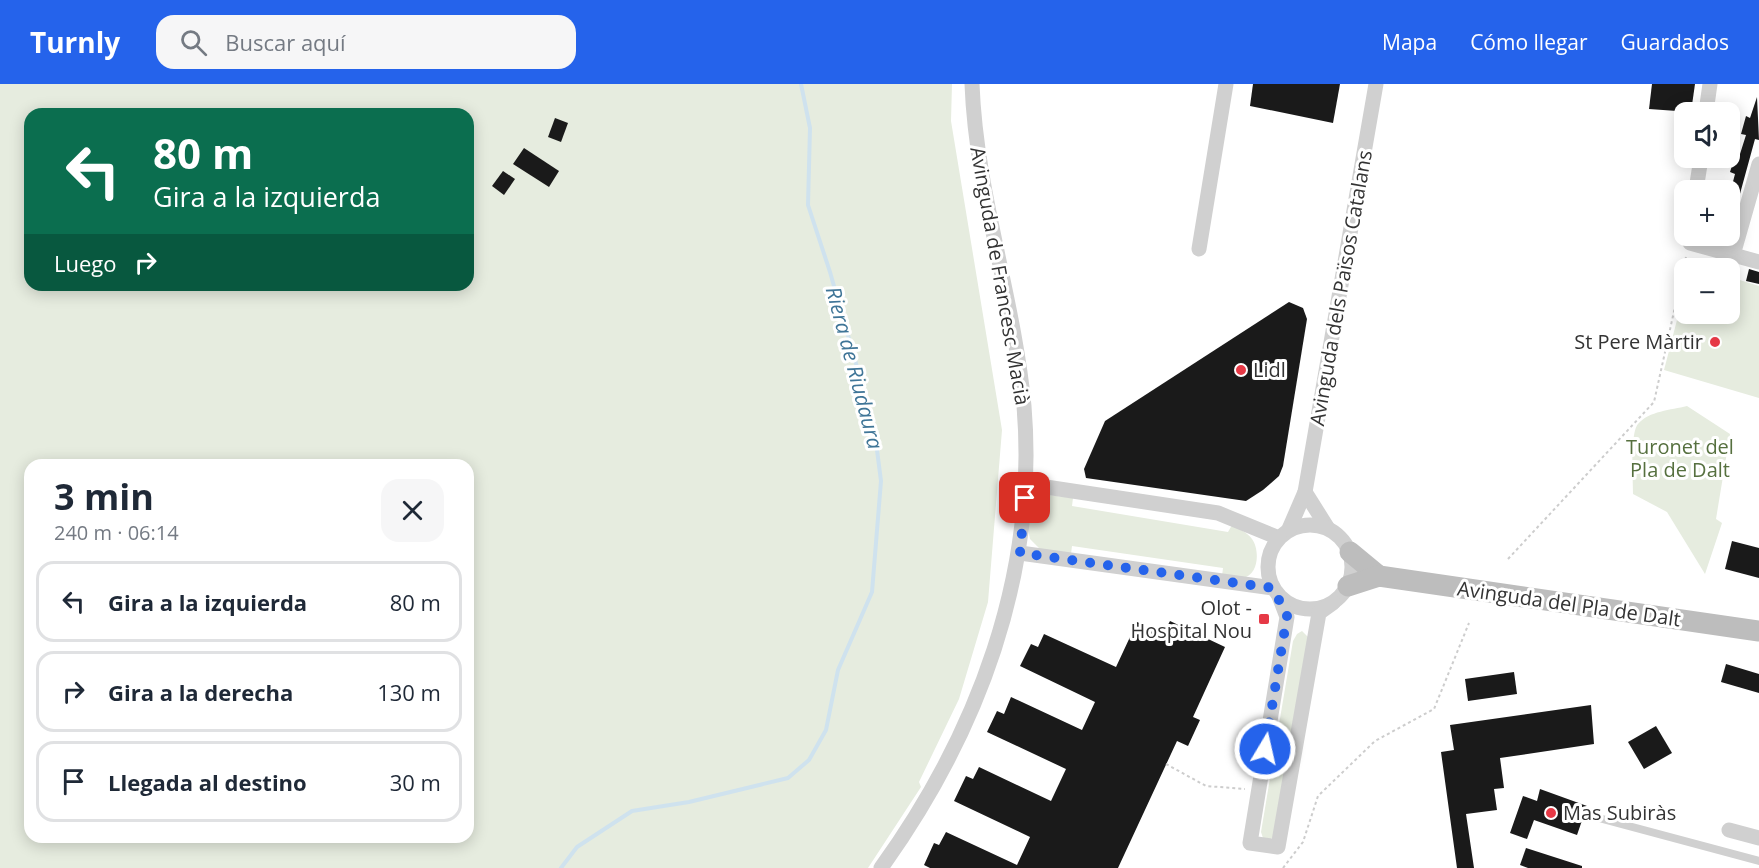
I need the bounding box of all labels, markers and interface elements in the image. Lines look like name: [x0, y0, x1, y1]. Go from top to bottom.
search box: [156, 15, 576, 69]
text: Turnly: [30, 23, 120, 61]
icon: search: [177, 26, 210, 59]
text: Buscar aquí: [225, 27, 346, 57]
text: Mapa: [1382, 28, 1437, 56]
text: Cómo llegar: [1470, 28, 1588, 56]
text: Guardados: [1621, 28, 1729, 56]
map controls: [1674, 102, 1740, 324]
button: sound: [1674, 102, 1740, 168]
text: 80 m: [153, 124, 253, 181]
icon: left: [54, 132, 132, 210]
street label: Avinguda de Francesc Macià: [964, 144, 1037, 407]
street label: Avinguda dels Països Catalans: [1303, 148, 1378, 428]
text: Gira a la izquierda: [153, 178, 380, 215]
button: +: [1674, 180, 1740, 246]
icon: right: [129, 246, 162, 279]
text: Luego: [54, 248, 117, 278]
button: −: [1674, 258, 1740, 324]
water label: Riera de Riudaura: [820, 283, 890, 452]
place label: St Pere Màrtir: [1574, 328, 1703, 355]
marker: St Pere Màrtir: [1708, 335, 1722, 349]
place label: Lidl: [1253, 356, 1286, 383]
marker: Lidl: [1234, 363, 1248, 377]
park label: Turonet del Pla de Dalt: [1626, 433, 1734, 483]
text: 3 min: [54, 472, 154, 521]
pin: [999, 472, 1050, 523]
button: close: [381, 479, 444, 542]
icon: arrive: [1008, 481, 1041, 514]
text: 240 m · 06:14: [54, 519, 179, 546]
street label: Avinguda del Pla de Dalt: [1456, 574, 1682, 633]
icon: left: [57, 585, 90, 618]
text: Gira a la izquierda: [108, 587, 307, 617]
text: 80 m: [390, 587, 441, 617]
place label: Olot - Hospital Nou: [1131, 594, 1252, 644]
marker: Olot - Hospital Nou: [1257, 612, 1271, 626]
icon: right: [57, 675, 90, 708]
text: Gira a la derecha: [108, 677, 293, 707]
text: 130 m: [377, 677, 441, 707]
position arrow: [1233, 717, 1297, 781]
icon: arrive: [57, 765, 90, 798]
text: Llegada al destino: [108, 767, 307, 797]
text: 30 m: [390, 767, 441, 797]
place label: Mas Subiràs: [1563, 799, 1676, 826]
marker: Mas Subiràs: [1544, 806, 1558, 820]

